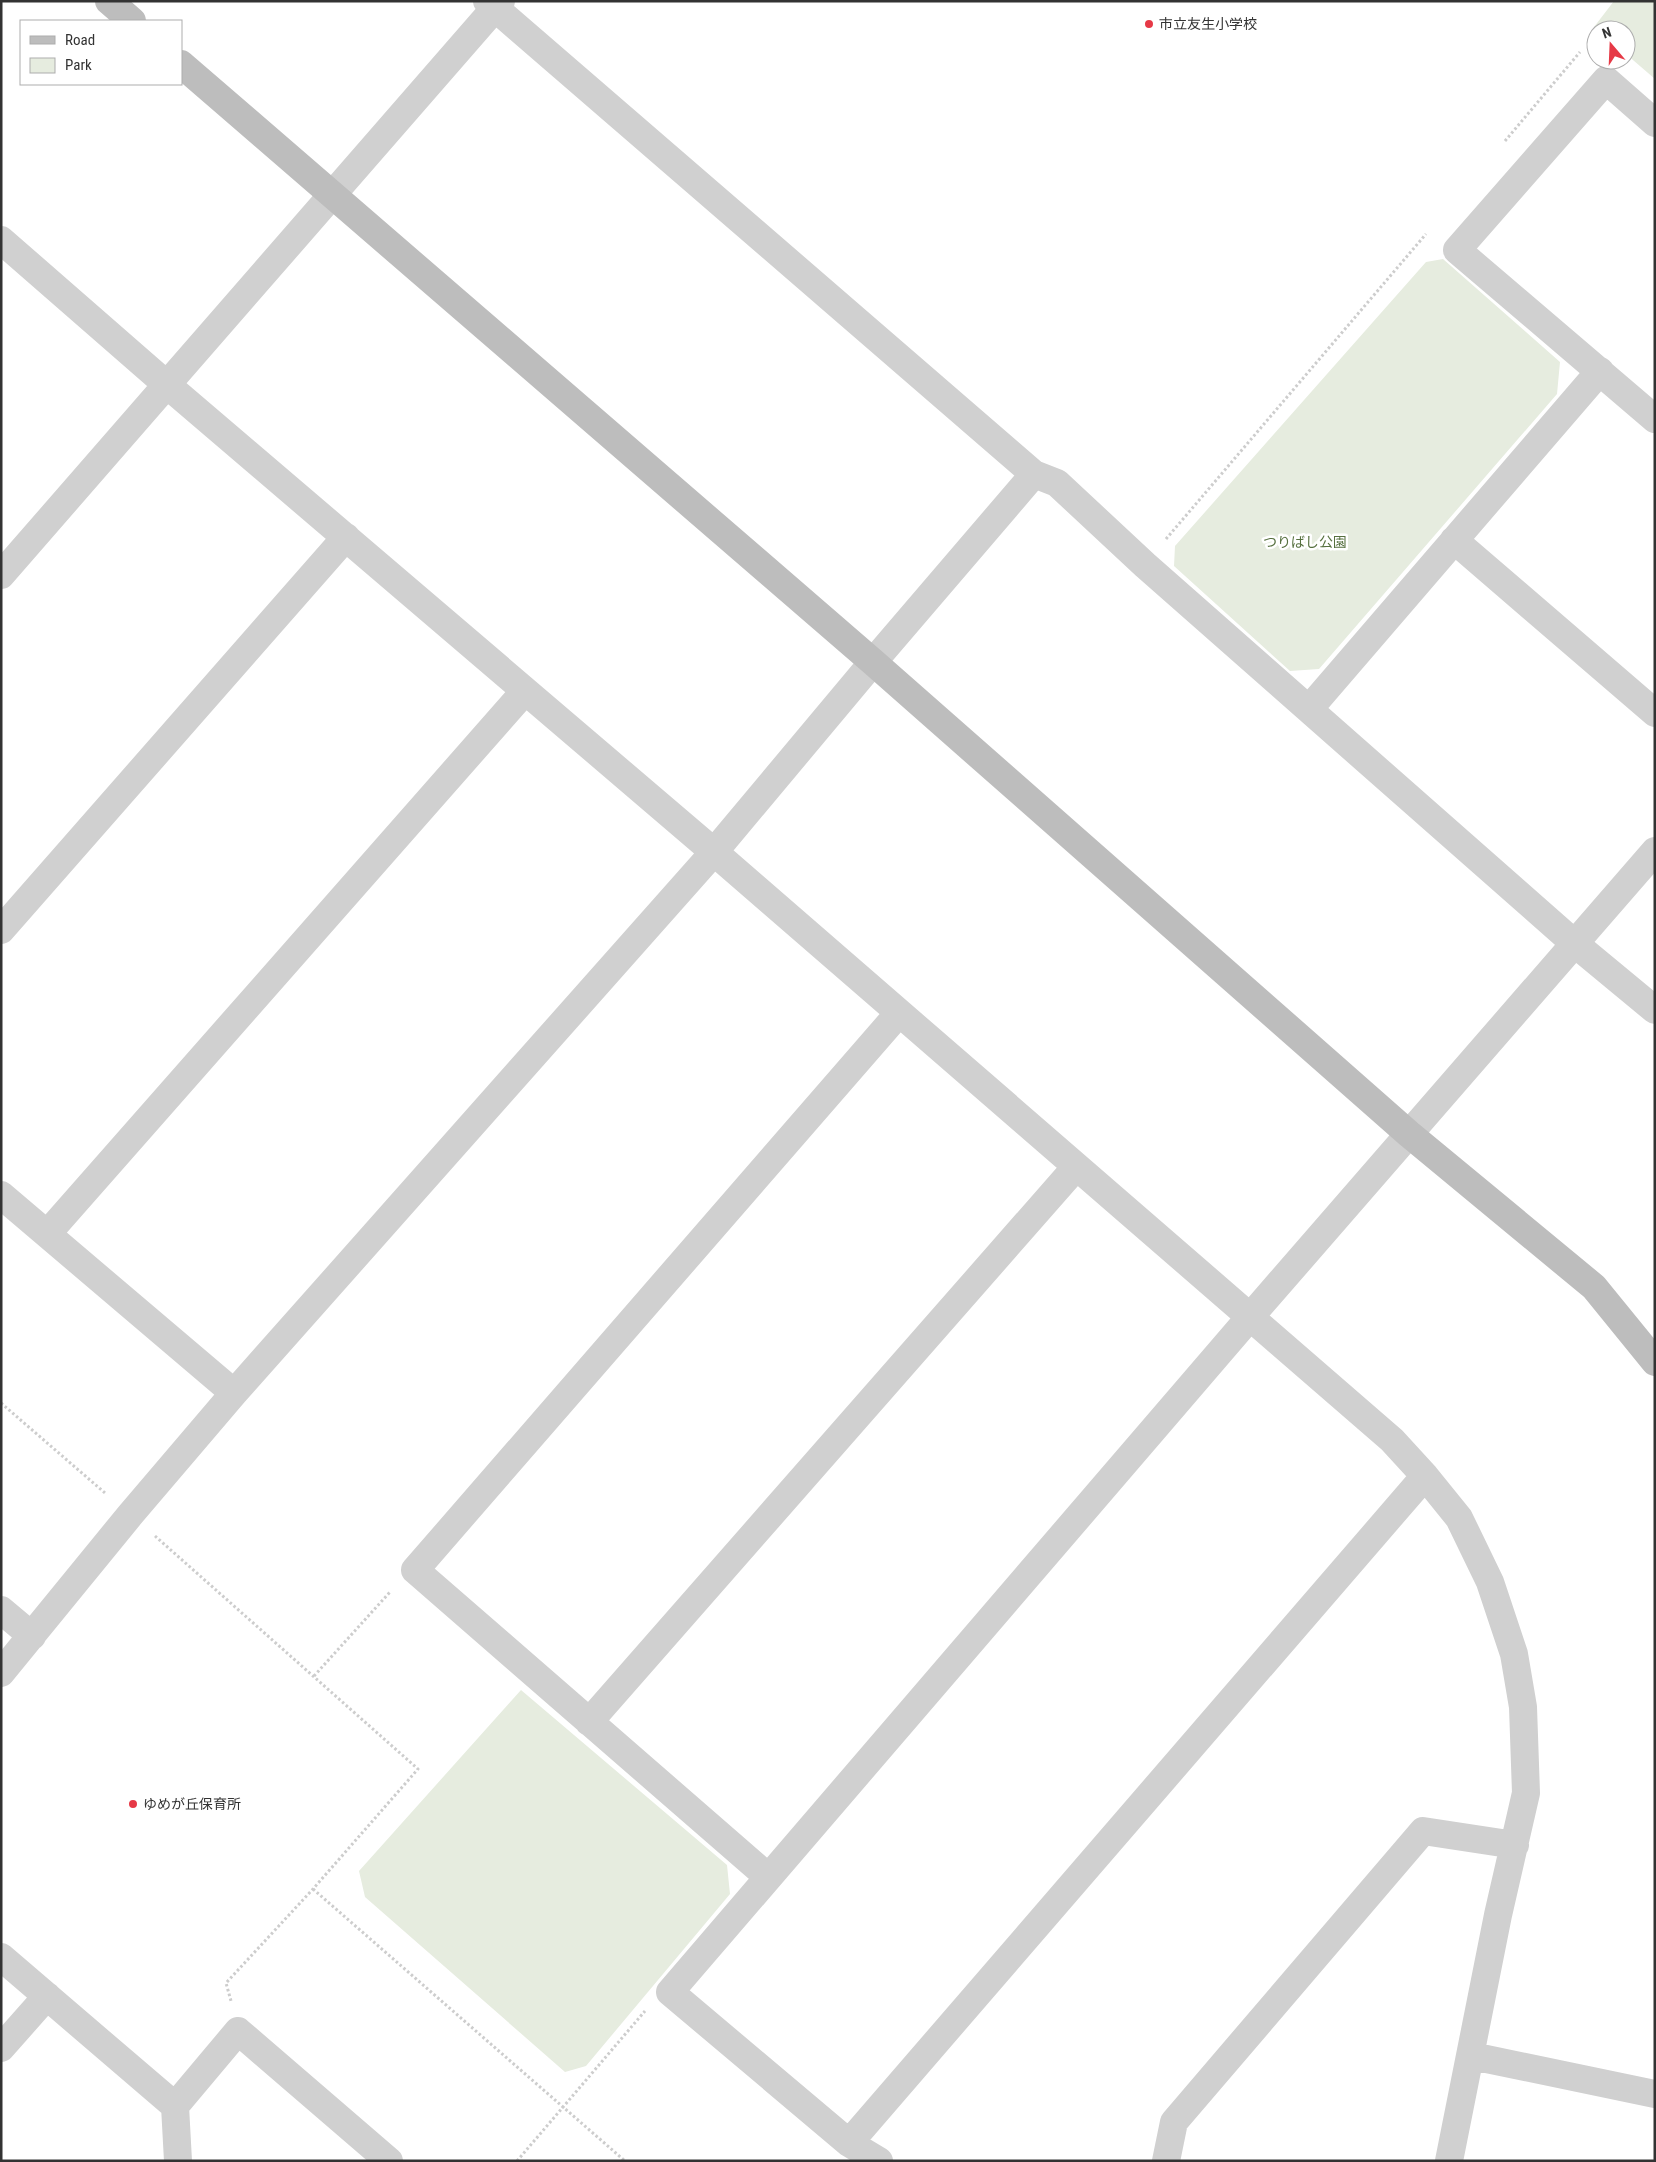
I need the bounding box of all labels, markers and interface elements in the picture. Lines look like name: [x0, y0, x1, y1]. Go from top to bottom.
place label: 市立友生小学校: [1159, 16, 1257, 32]
marker: 市立友生小学校: [1143, 18, 1155, 30]
legend: [20, 20, 182, 85]
north arrow: [1586, 20, 1636, 70]
text: N: [1600, 24, 1613, 42]
text: Road: [65, 31, 95, 49]
text: Park: [65, 56, 92, 74]
park label: つりばし公園: [1263, 534, 1347, 550]
place label: ゆめが丘保育所: [143, 1796, 241, 1812]
marker: ゆめが丘保育所: [127, 1798, 139, 1810]

